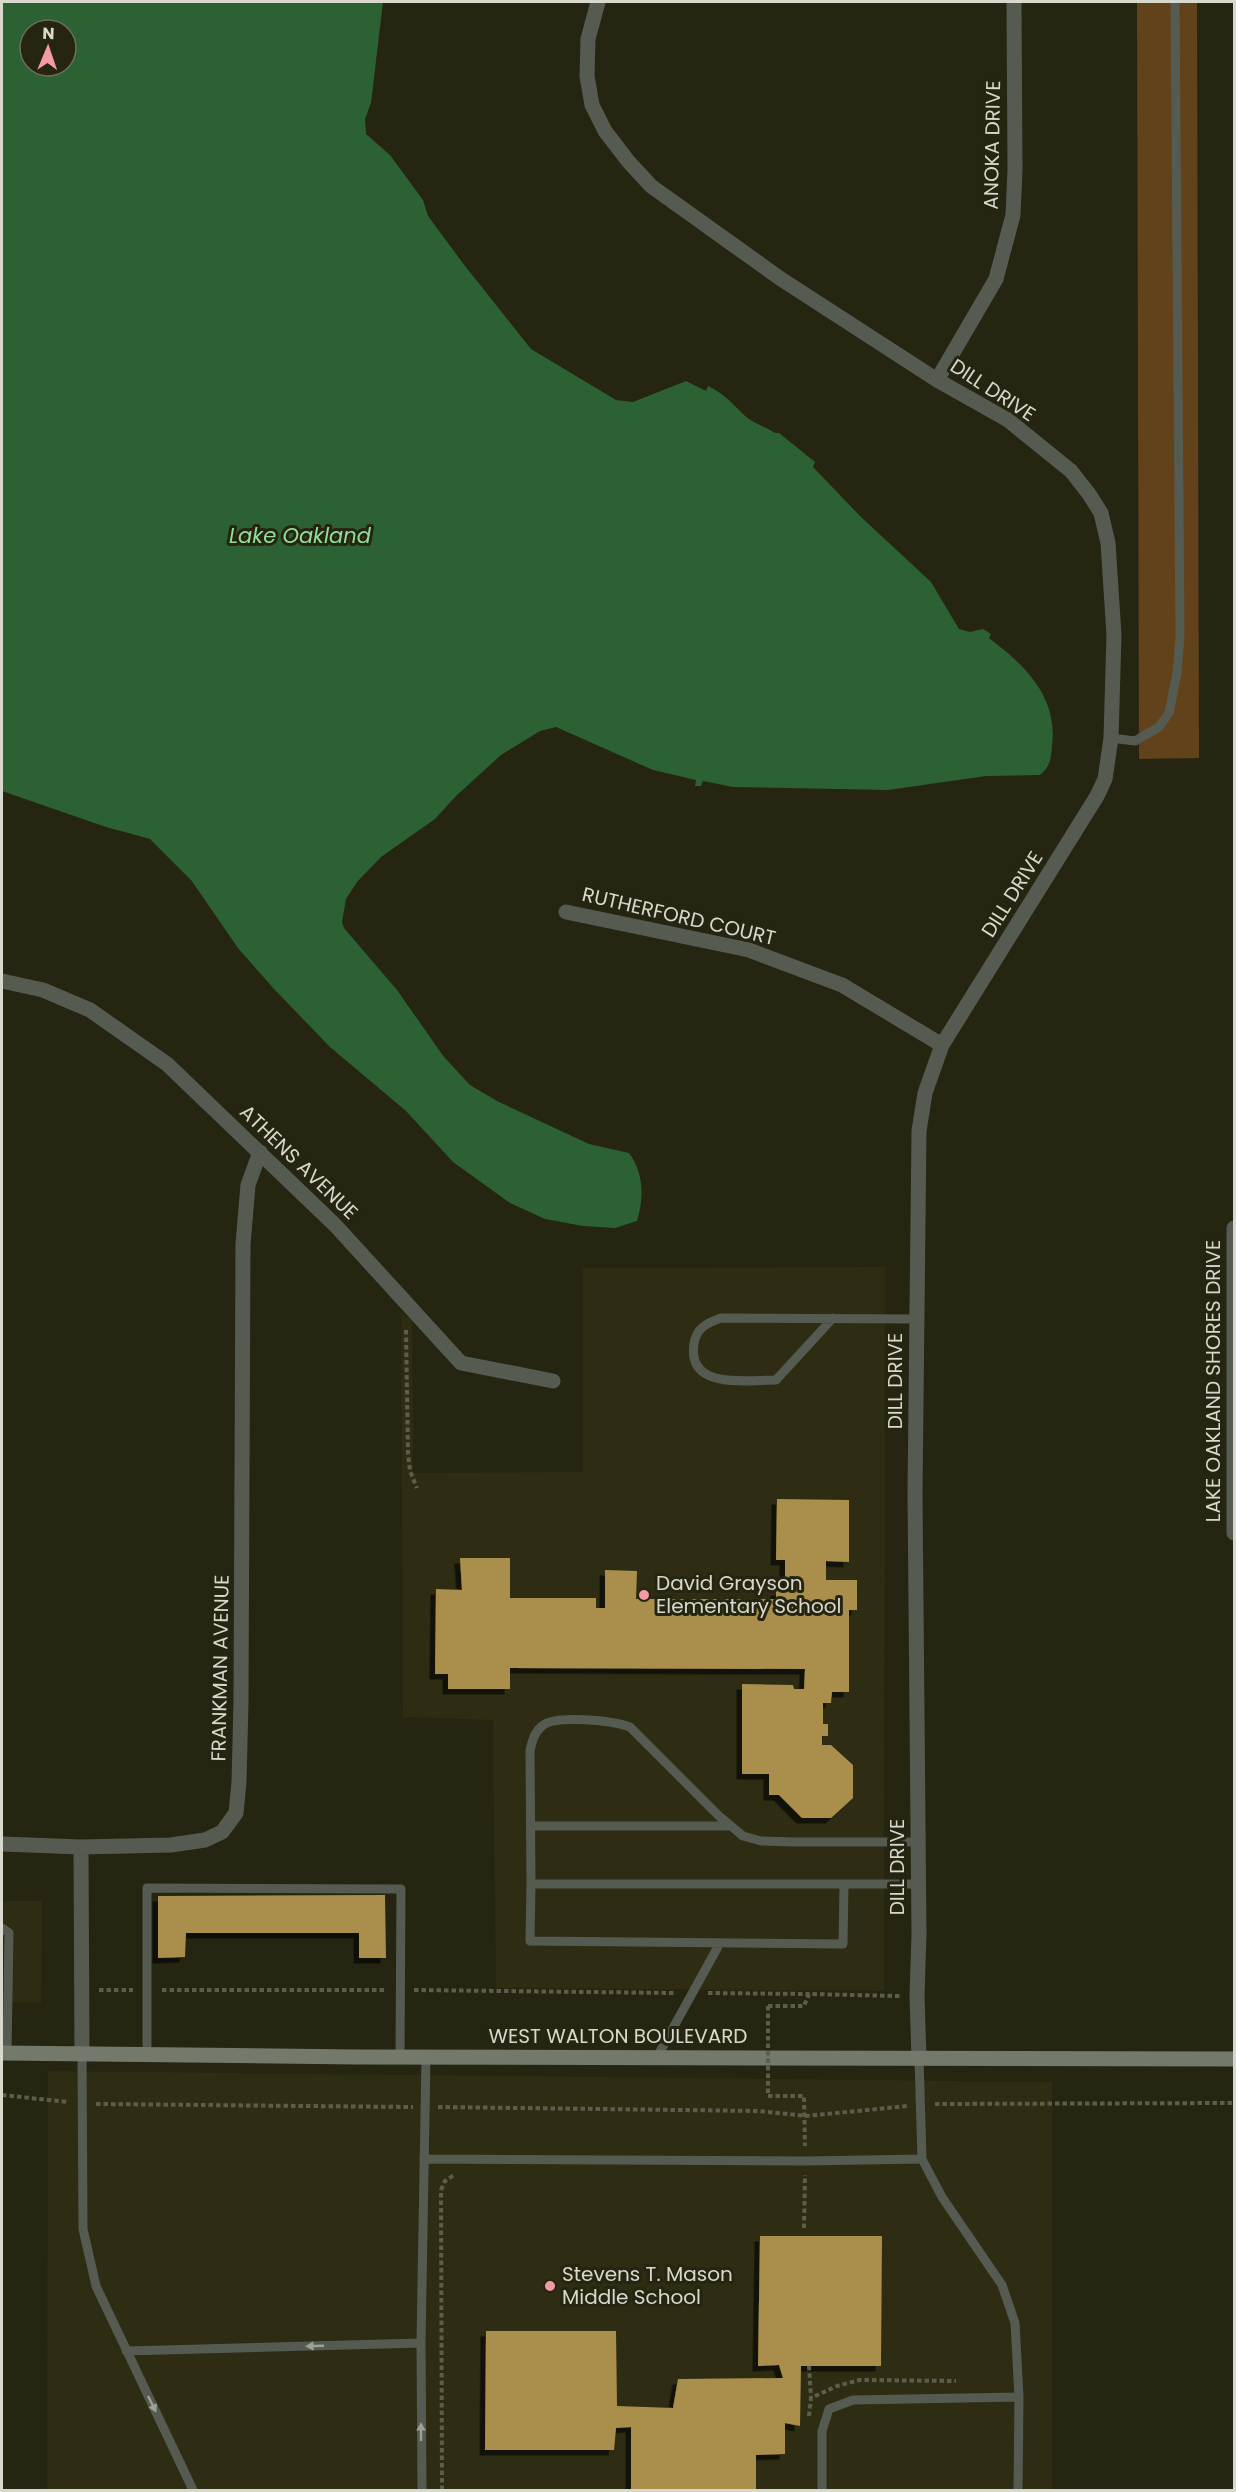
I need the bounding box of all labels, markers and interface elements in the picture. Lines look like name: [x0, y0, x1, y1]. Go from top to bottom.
north arrow: [18, 18, 78, 78]
text: N: [42, 22, 55, 45]
street label: ANOKA DRIVE: [977, 80, 1007, 210]
street label: DILL DRIVE: [945, 352, 1041, 428]
water label: Lake Oakland: [229, 521, 372, 550]
street label: DILL DRIVE: [975, 846, 1049, 942]
street label: RUTHERFORD COURT: [579, 880, 779, 952]
street label: ATHENS AVENUE: [234, 1098, 364, 1226]
street label: LAKE OAKLAND SHORES DRIVE: [1199, 1240, 1227, 1522]
street label: DILL DRIVE: [881, 1333, 909, 1429]
place label: David Grayson Elementary School: [656, 1569, 841, 1620]
street label: FRANKMAN AVENUE: [204, 1574, 236, 1762]
marker: David Grayson Elementary School: [637, 1588, 651, 1602]
street label: DILL DRIVE: [883, 1819, 911, 1915]
street label: WEST WALTON BOULEVARD: [489, 2022, 747, 2050]
place label: Stevens T. Mason Middle School: [562, 2260, 733, 2311]
marker: Stevens T. Mason Middle School: [543, 2279, 557, 2293]
one-way arrow: [306, 2341, 325, 2350]
one-way arrow: [147, 2396, 156, 2413]
one-way arrow: [416, 2423, 426, 2442]

